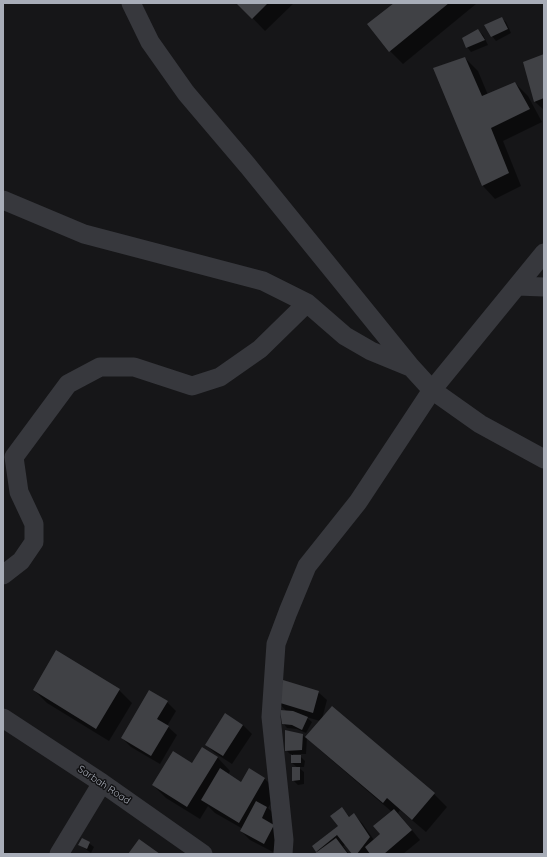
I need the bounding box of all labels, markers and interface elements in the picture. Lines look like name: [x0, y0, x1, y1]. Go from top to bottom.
street label: Sarbah Road: [75, 763, 133, 807]

